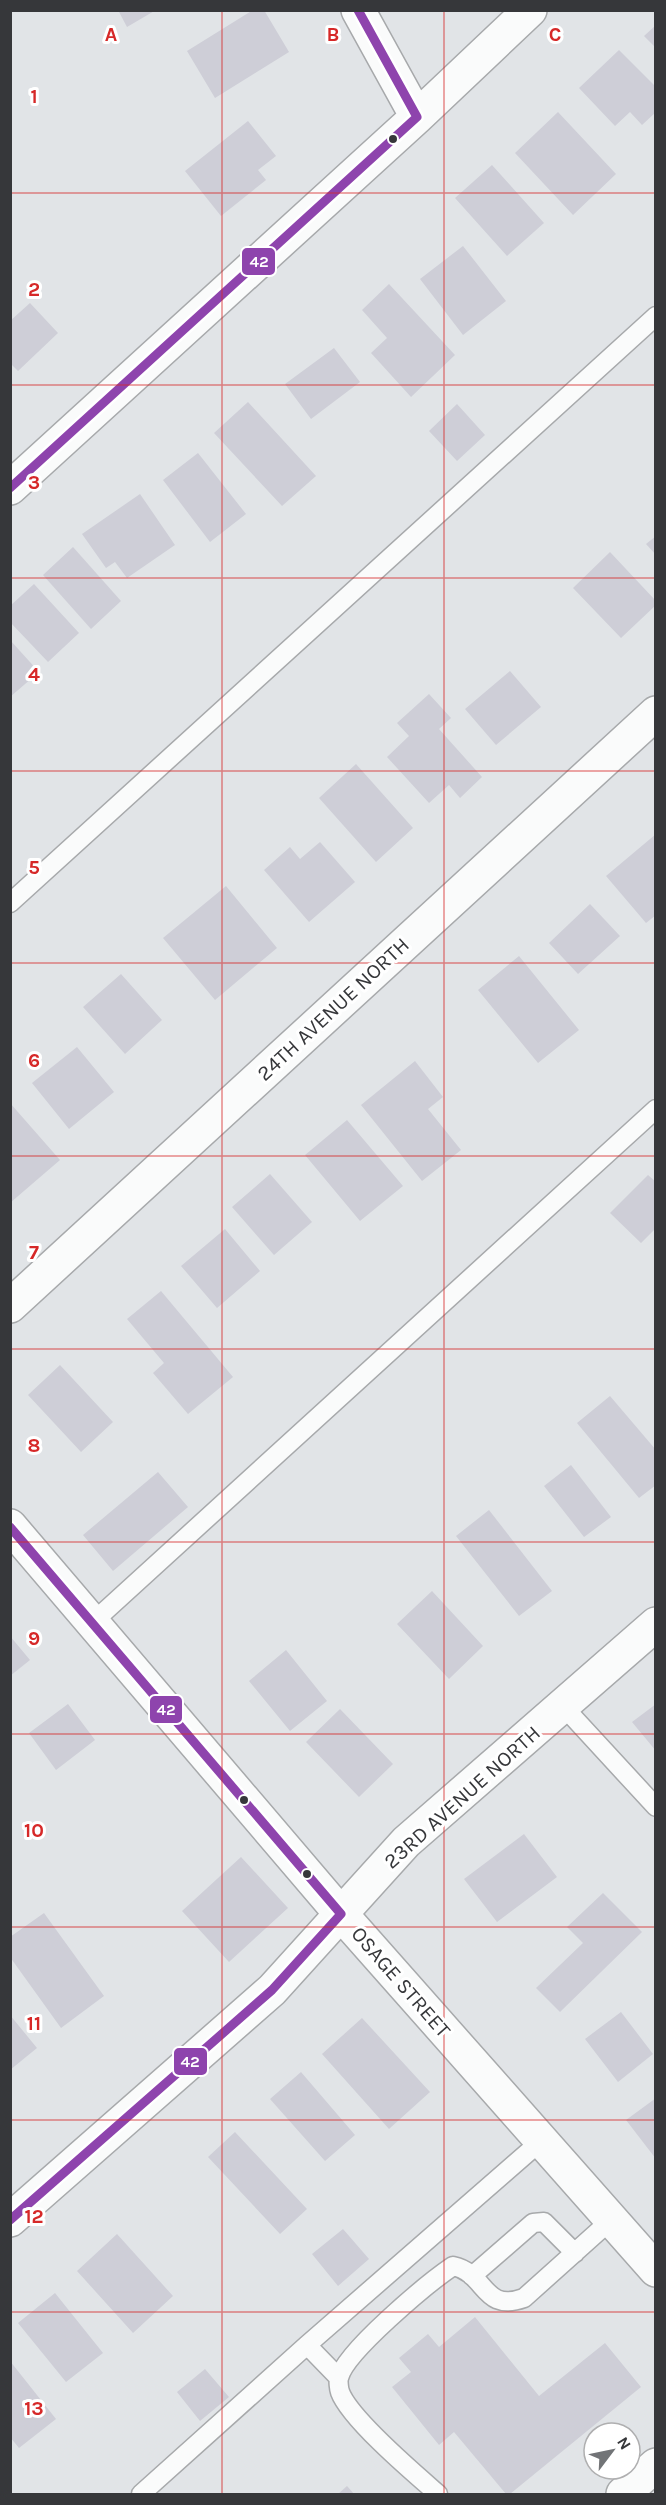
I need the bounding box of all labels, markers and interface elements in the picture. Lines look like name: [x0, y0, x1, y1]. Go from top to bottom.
text: A: [105, 23, 118, 46]
text: B: [327, 23, 339, 46]
text: C: [549, 23, 561, 46]
text: 1: [30, 85, 38, 108]
unlabelled marker: [387, 133, 399, 145]
line badge: 42: [241, 247, 276, 276]
text: 42: [249, 252, 269, 271]
text: 2: [28, 278, 40, 301]
text: 3: [28, 471, 40, 494]
text: 4: [28, 663, 40, 686]
text: 5: [28, 856, 40, 879]
street label: 24TH AVENUE NORTH: [252, 932, 414, 1086]
text: 6: [28, 1049, 40, 1072]
text: 7: [29, 1241, 39, 1264]
text: 8: [28, 1434, 40, 1457]
text: 9: [28, 1627, 40, 1650]
line badge: 42: [149, 1695, 183, 1724]
text: 42: [156, 1700, 176, 1719]
street label: 23RD AVENUE NORTH: [379, 1721, 545, 1873]
unlabelled marker: [238, 1794, 250, 1806]
text: 10: [24, 1819, 44, 1842]
unlabelled marker: [301, 1868, 313, 1880]
street label: OSAGE STREET: [346, 1922, 456, 2043]
text: 11: [27, 2012, 41, 2035]
line badge: 42: [173, 2047, 208, 2076]
text: 42: [180, 2052, 200, 2071]
text: 12: [24, 2205, 44, 2228]
text: 13: [24, 2397, 44, 2420]
north arrow: [582, 2421, 642, 2481]
text: N: [613, 2433, 635, 2453]

